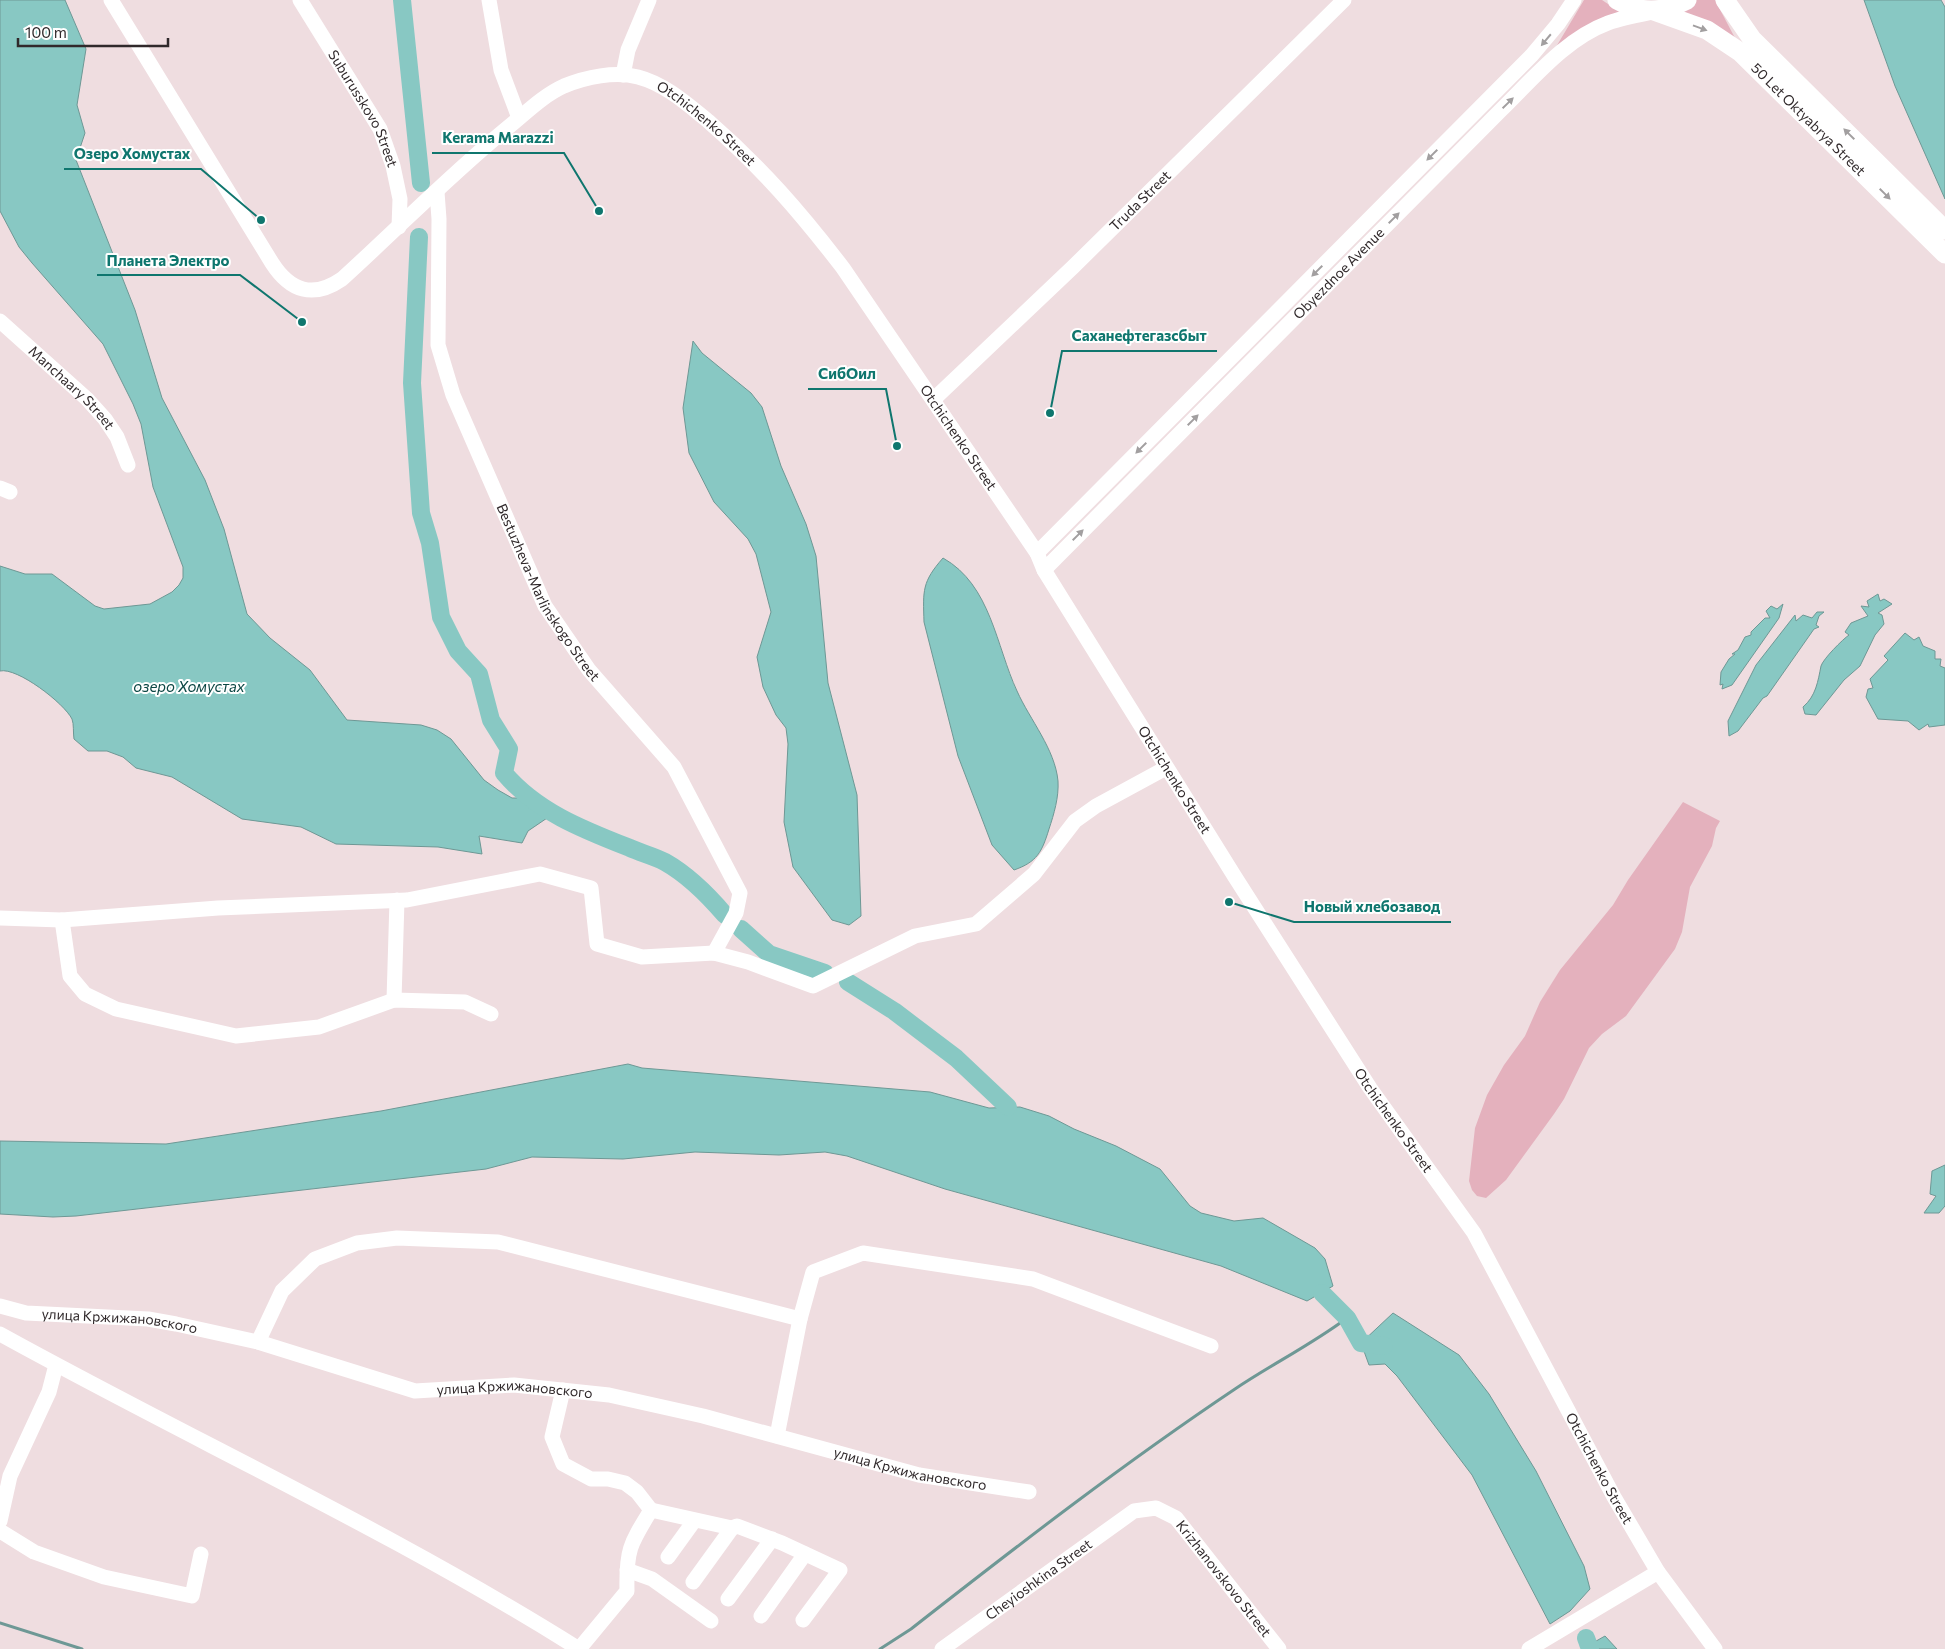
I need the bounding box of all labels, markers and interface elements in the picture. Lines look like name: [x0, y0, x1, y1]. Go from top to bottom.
scale bar: [18, 15, 168, 47]
text: 100 m: [25, 23, 67, 41]
one-way arrow: [1693, 24, 1708, 32]
one-way arrow: [1540, 33, 1551, 46]
street label: Suburusskovo Street: [325, 47, 402, 170]
street label: 50 Let Oktyabrya Street: [1748, 59, 1870, 179]
street label: Otchichenko Street: [654, 77, 760, 169]
one-way arrow: [1502, 97, 1514, 109]
callout: Kerama Marazzi: [432, 123, 564, 153]
text: Kerama Marazzi: [442, 128, 554, 146]
one-way arrow: [1843, 128, 1855, 140]
callout: Озеро Хомустах: [64, 139, 201, 169]
text: Озеро Хомустах: [74, 144, 191, 162]
one-way arrow: [1426, 149, 1438, 161]
street label: Truda Street: [1106, 167, 1174, 234]
one-way arrow: [1878, 188, 1890, 200]
one-way arrow: [1388, 212, 1400, 224]
street label: Obyezdnoe Avenue: [1289, 224, 1387, 322]
callout: Планета Электро: [97, 245, 240, 275]
text: Планета Электро: [106, 251, 230, 269]
one-way arrow: [1312, 264, 1324, 276]
callout: Саханефтегазсбыт: [1062, 321, 1217, 351]
text: Саханефтегазсбыт: [1071, 326, 1207, 344]
street label: Manchaary Street: [25, 342, 119, 433]
callout: СибОил: [808, 359, 886, 389]
text: СибОил: [818, 364, 876, 382]
street label: Otchichenko Street: [917, 381, 1001, 494]
one-way arrow: [1187, 415, 1199, 427]
one-way arrow: [1135, 442, 1147, 454]
street label: Bestuzheva-Marlinskogo Street: [493, 501, 604, 685]
one-way arrow: [1072, 530, 1084, 542]
water label: озеро Хомустах: [133, 677, 246, 695]
street label: Otchichenko Street: [1135, 722, 1215, 837]
callout: Новый хлебозавод: [1294, 892, 1451, 922]
text: Новый хлебозавод: [1304, 897, 1441, 915]
street label: Otchichenko Street: [1351, 1065, 1437, 1176]
street label: улица Кржижановского: [41, 1305, 199, 1336]
street label: улица Кржижановского: [436, 1376, 594, 1401]
street label: Otchichenko Street: [1563, 1409, 1637, 1527]
street label: улица Кржижановского: [832, 1443, 988, 1493]
street label: Krizhanovskovo Street: [1173, 1517, 1275, 1640]
street label: Cheyioshkina Street: [982, 1535, 1095, 1623]

